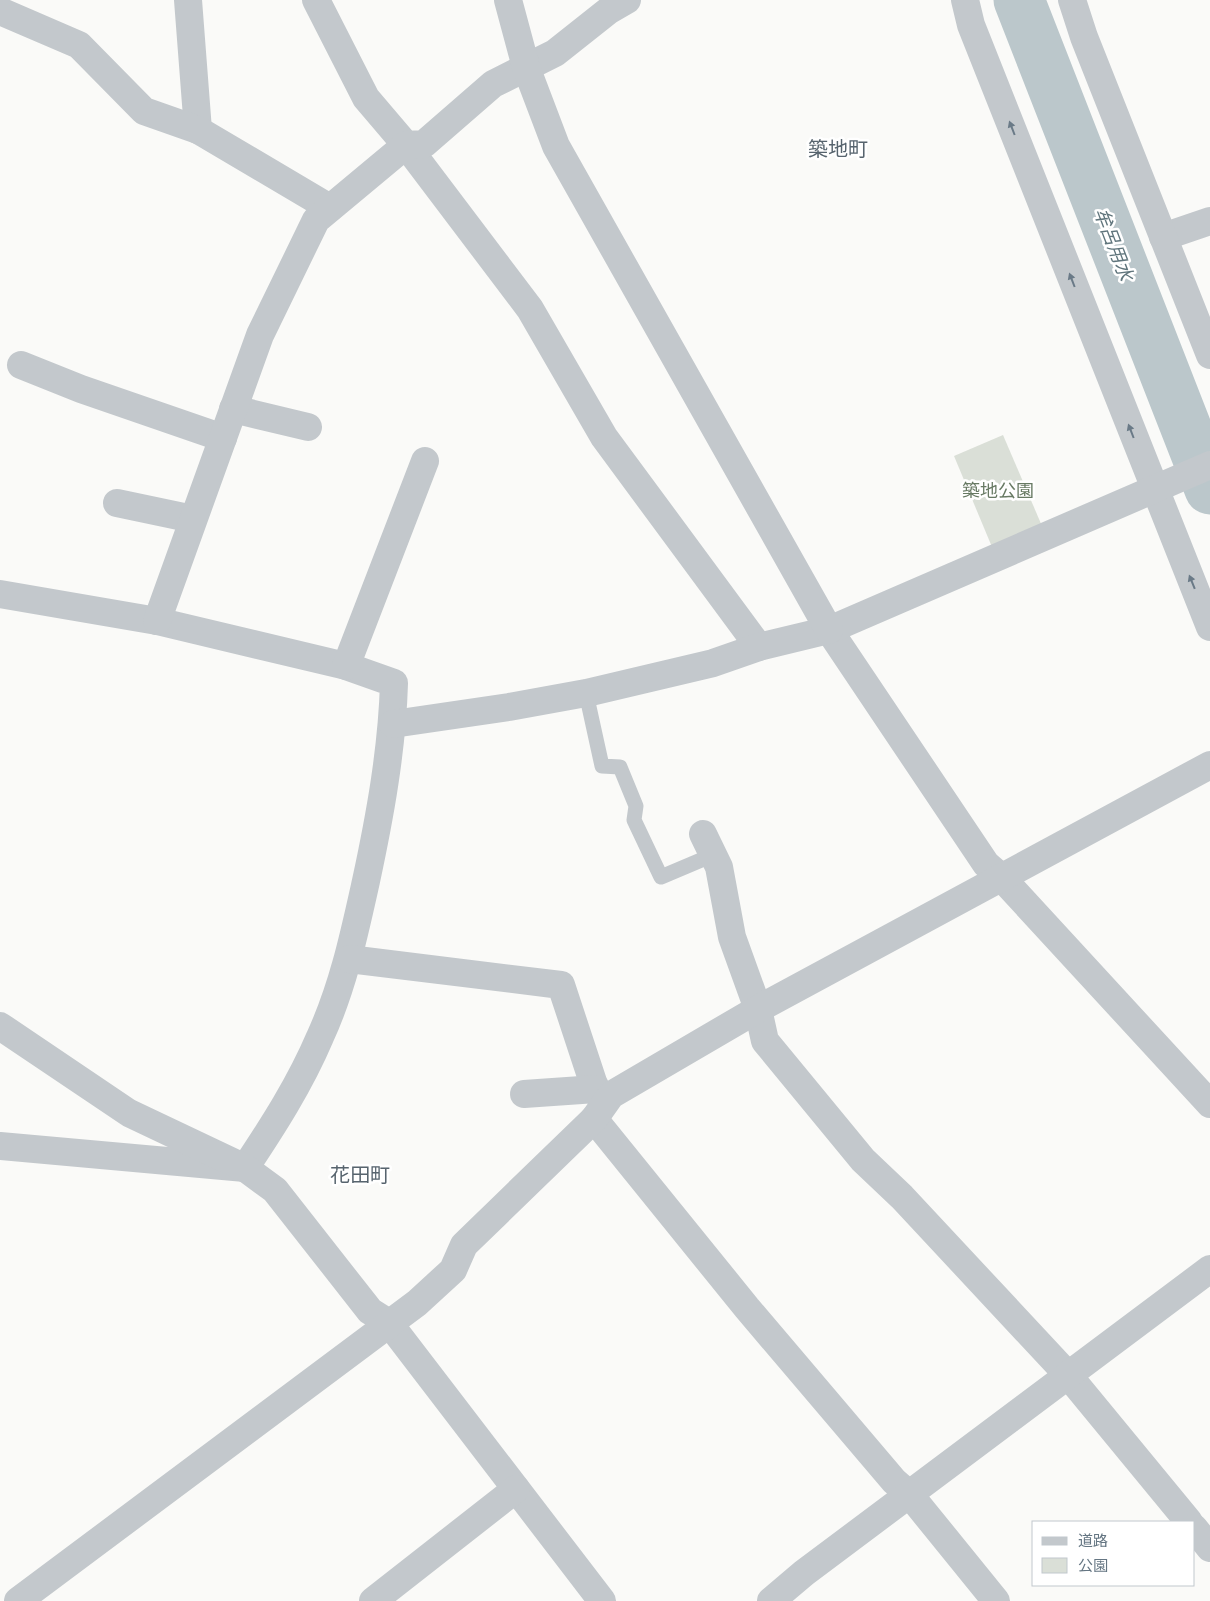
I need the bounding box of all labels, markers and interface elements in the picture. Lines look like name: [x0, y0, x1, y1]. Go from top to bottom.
one-way arrow: [1008, 120, 1016, 135]
district label: 築地町: [808, 135, 868, 162]
water label: 牟呂用水: [1089, 204, 1140, 286]
one-way arrow: [1067, 272, 1075, 287]
one-way arrow: [1127, 423, 1135, 438]
park label: 築地公園: [962, 479, 1034, 502]
one-way arrow: [1187, 574, 1195, 589]
district label: 花田町: [330, 1161, 390, 1188]
legend: [1032, 1521, 1195, 1586]
text: 道路: [1078, 1531, 1108, 1550]
text: 公園: [1078, 1556, 1108, 1575]

